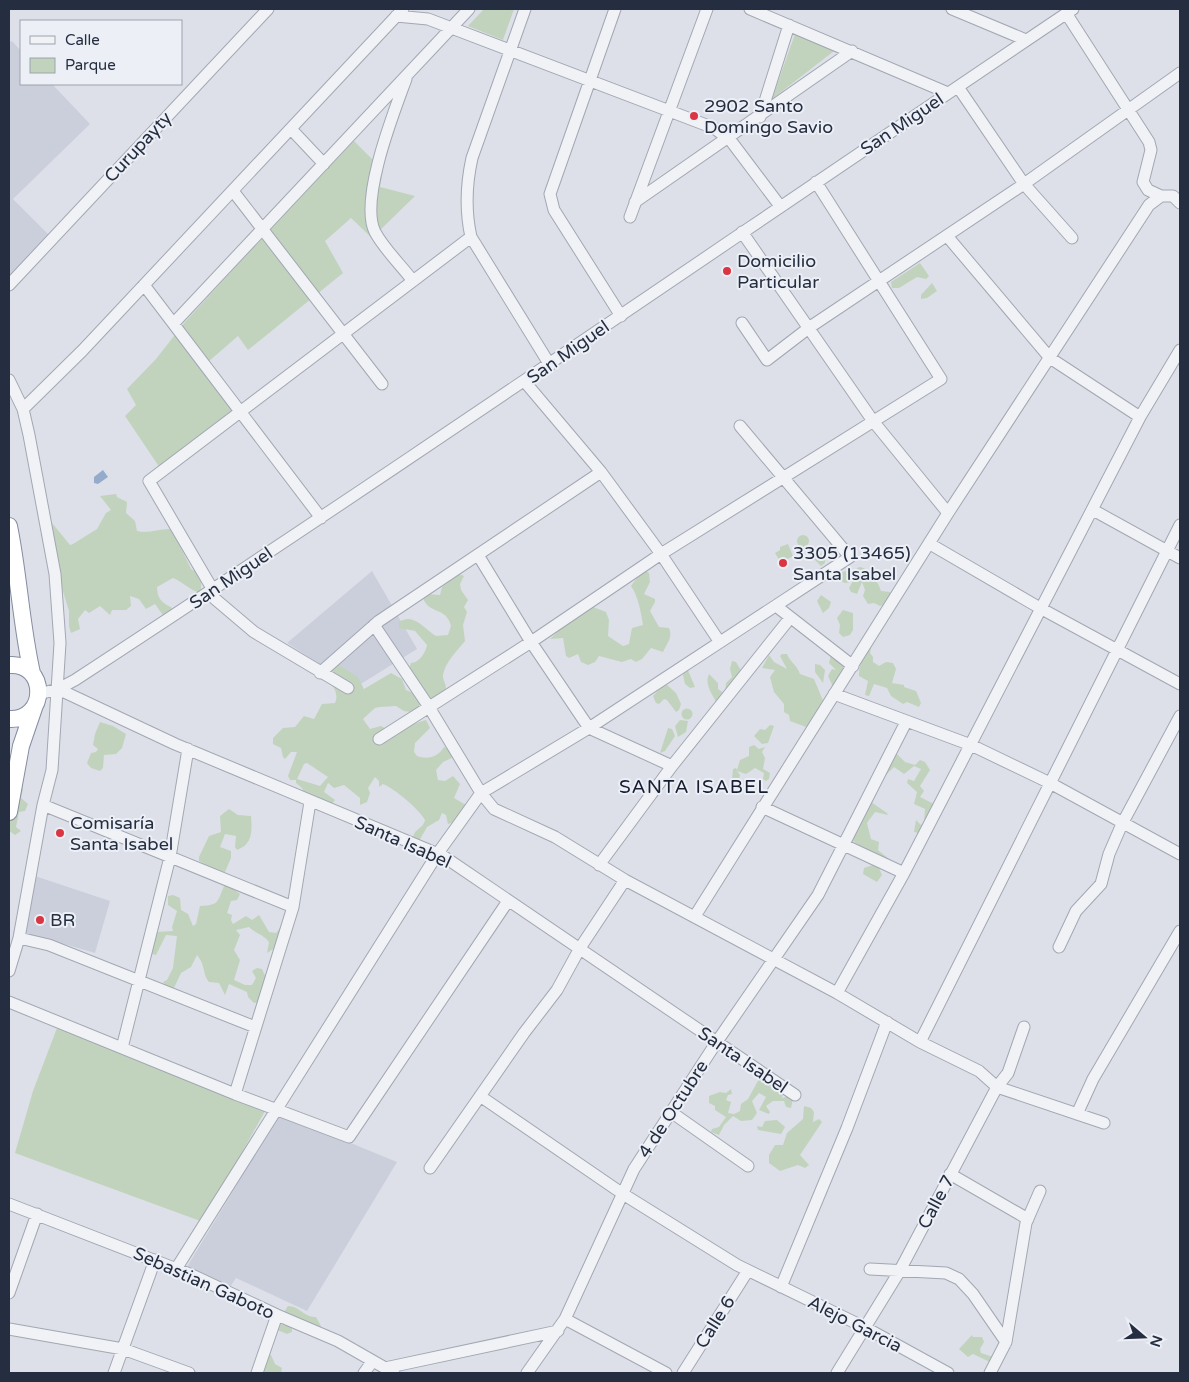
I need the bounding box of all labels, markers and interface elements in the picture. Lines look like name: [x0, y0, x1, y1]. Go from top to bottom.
legend: [20, 20, 182, 85]
text: Calle: [65, 31, 100, 49]
text: Parque: [65, 56, 116, 74]
street label: San Miguel: [856, 88, 948, 160]
place label: 2902 Santo Domingo Savio: [704, 95, 833, 138]
street label: Curupayty: [100, 107, 177, 187]
marker: 2902 Santo Domingo Savio: [688, 110, 700, 122]
place label: Domicilio Particular: [737, 250, 819, 293]
marker: Domicilio Particular: [721, 265, 733, 277]
street label: San Miguel: [523, 316, 613, 388]
street label: San Miguel: [185, 542, 277, 614]
place label: 3305 (13465) Santa Isabel: [793, 542, 911, 585]
marker: 3305 (13465) Santa Isabel: [777, 557, 789, 569]
district label: SANTA ISABEL: [619, 776, 769, 798]
street label: Santa Isabel: [351, 811, 455, 873]
place label: Comisaría Santa Isabel: [70, 812, 173, 855]
marker: Comisaría Santa Isabel: [54, 827, 66, 839]
place label: BR: [50, 909, 75, 931]
marker: BR: [34, 914, 46, 926]
street label: Santa Isabel: [694, 1022, 792, 1098]
street label: 4 de Octubre: [633, 1056, 713, 1162]
street label: Calle 7: [913, 1171, 959, 1233]
street label: Sebastian Gaboto: [130, 1242, 278, 1324]
street label: Alejo Garcia: [804, 1291, 906, 1357]
street label: Calle 6: [690, 1292, 740, 1352]
north arrow: [1119, 1312, 1169, 1362]
text: N: [1146, 1333, 1166, 1349]

